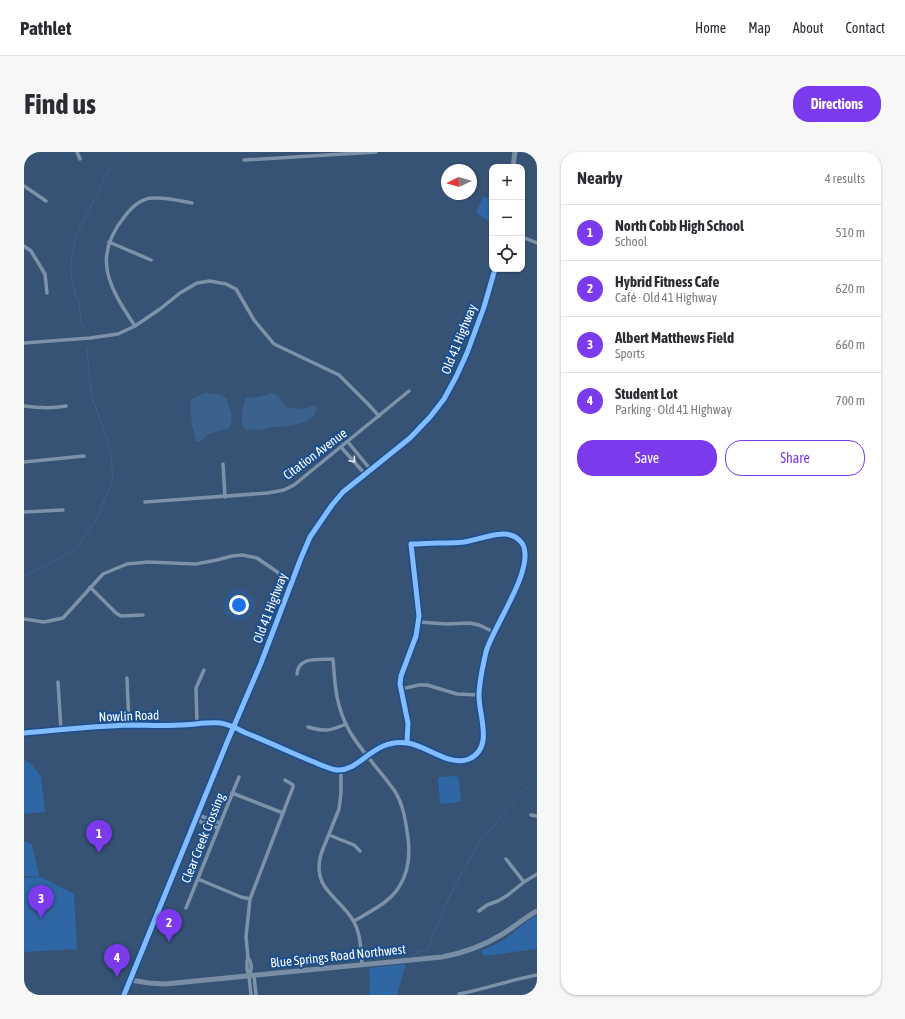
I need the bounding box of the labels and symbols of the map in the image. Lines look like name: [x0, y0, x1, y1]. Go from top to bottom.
north arrow: [441, 164, 477, 200]
street label: Old 41 Highway: [438, 301, 480, 376]
street label: Citation Avenue: [280, 425, 350, 483]
one-way arrow: [348, 456, 355, 463]
street label: Old 41 Highway: [250, 570, 291, 645]
your location: [229, 595, 249, 615]
street label: Nowlin Road: [98, 707, 160, 725]
street label: Clear Creek Crossing: [178, 791, 228, 885]
pin: 1: [86, 820, 112, 853]
pin: 3: [28, 885, 54, 918]
pin: 2: [156, 909, 182, 942]
street label: Blue Springs Road Northwest: [269, 941, 407, 971]
pin: 4: [104, 944, 130, 977]

